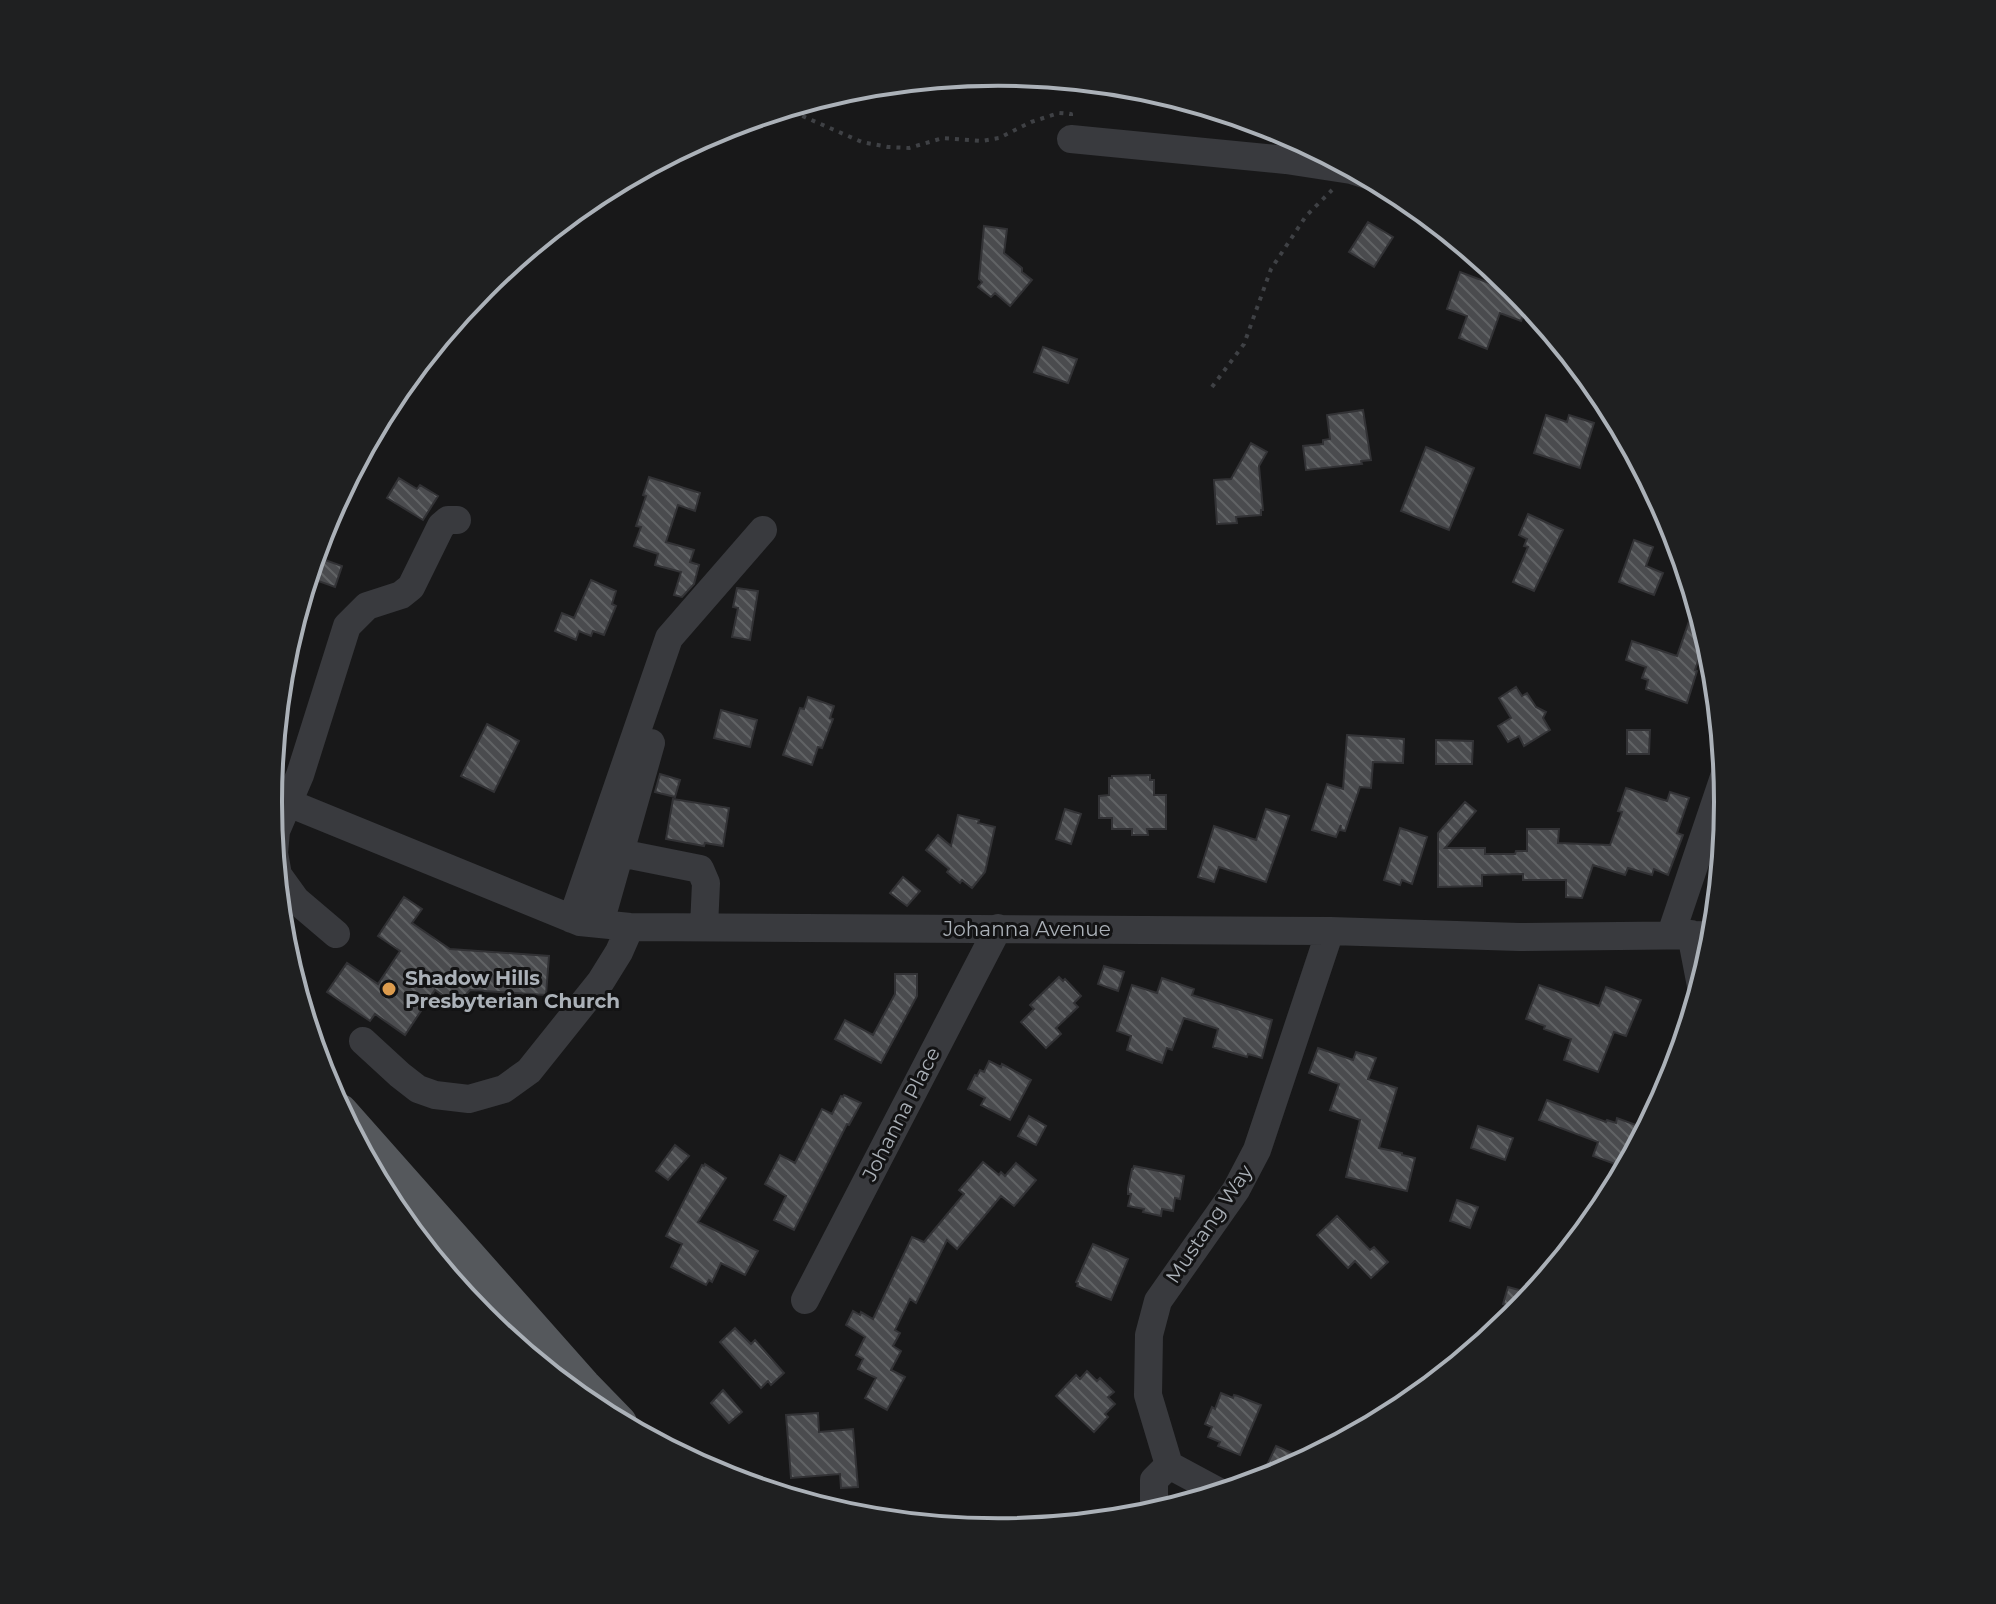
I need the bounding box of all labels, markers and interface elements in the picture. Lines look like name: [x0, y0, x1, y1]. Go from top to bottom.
street label: Johanna Avenue: [942, 917, 1111, 941]
place label: Shadow Hills Presbyterian Church: [405, 966, 620, 1013]
marker: Shadow Hills Presbyterian Church: [380, 980, 398, 998]
street label: Johanna Place: [857, 1043, 945, 1186]
street label: Mustang Way: [1161, 1160, 1258, 1288]

